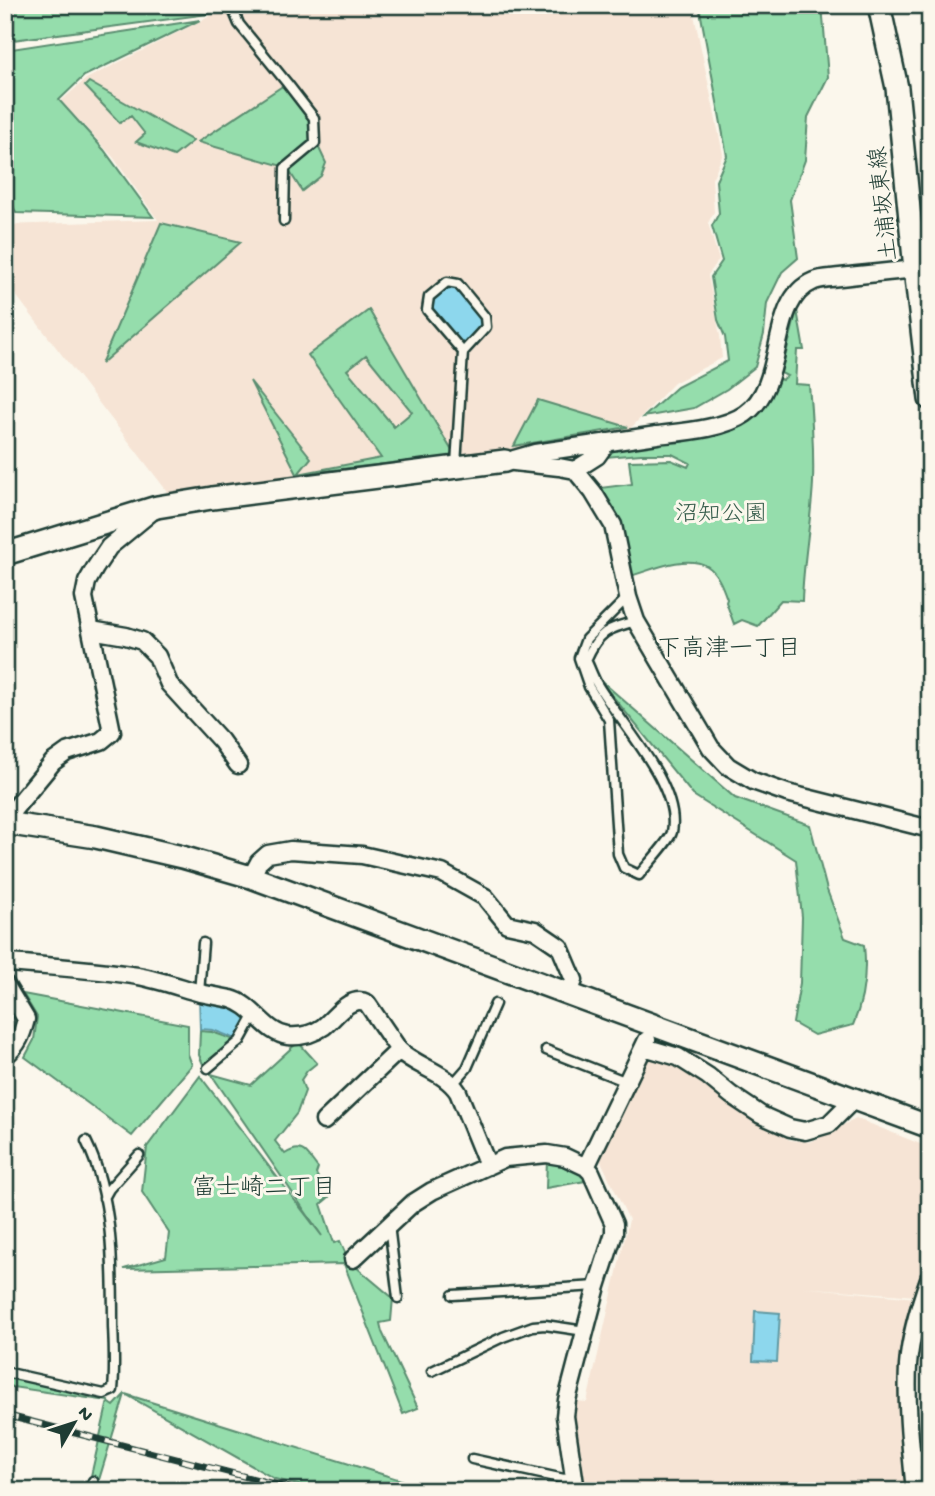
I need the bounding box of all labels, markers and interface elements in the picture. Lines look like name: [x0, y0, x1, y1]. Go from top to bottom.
street label: 土浦坂東線: [865, 145, 905, 262]
park label: 沼知公園: [675, 501, 767, 529]
district label: 下高津一丁目: [657, 635, 801, 665]
district label: 富士崎二丁目: [192, 1174, 336, 1204]
north arrow: [38, 1388, 108, 1458]
text: N: [72, 1402, 97, 1427]

